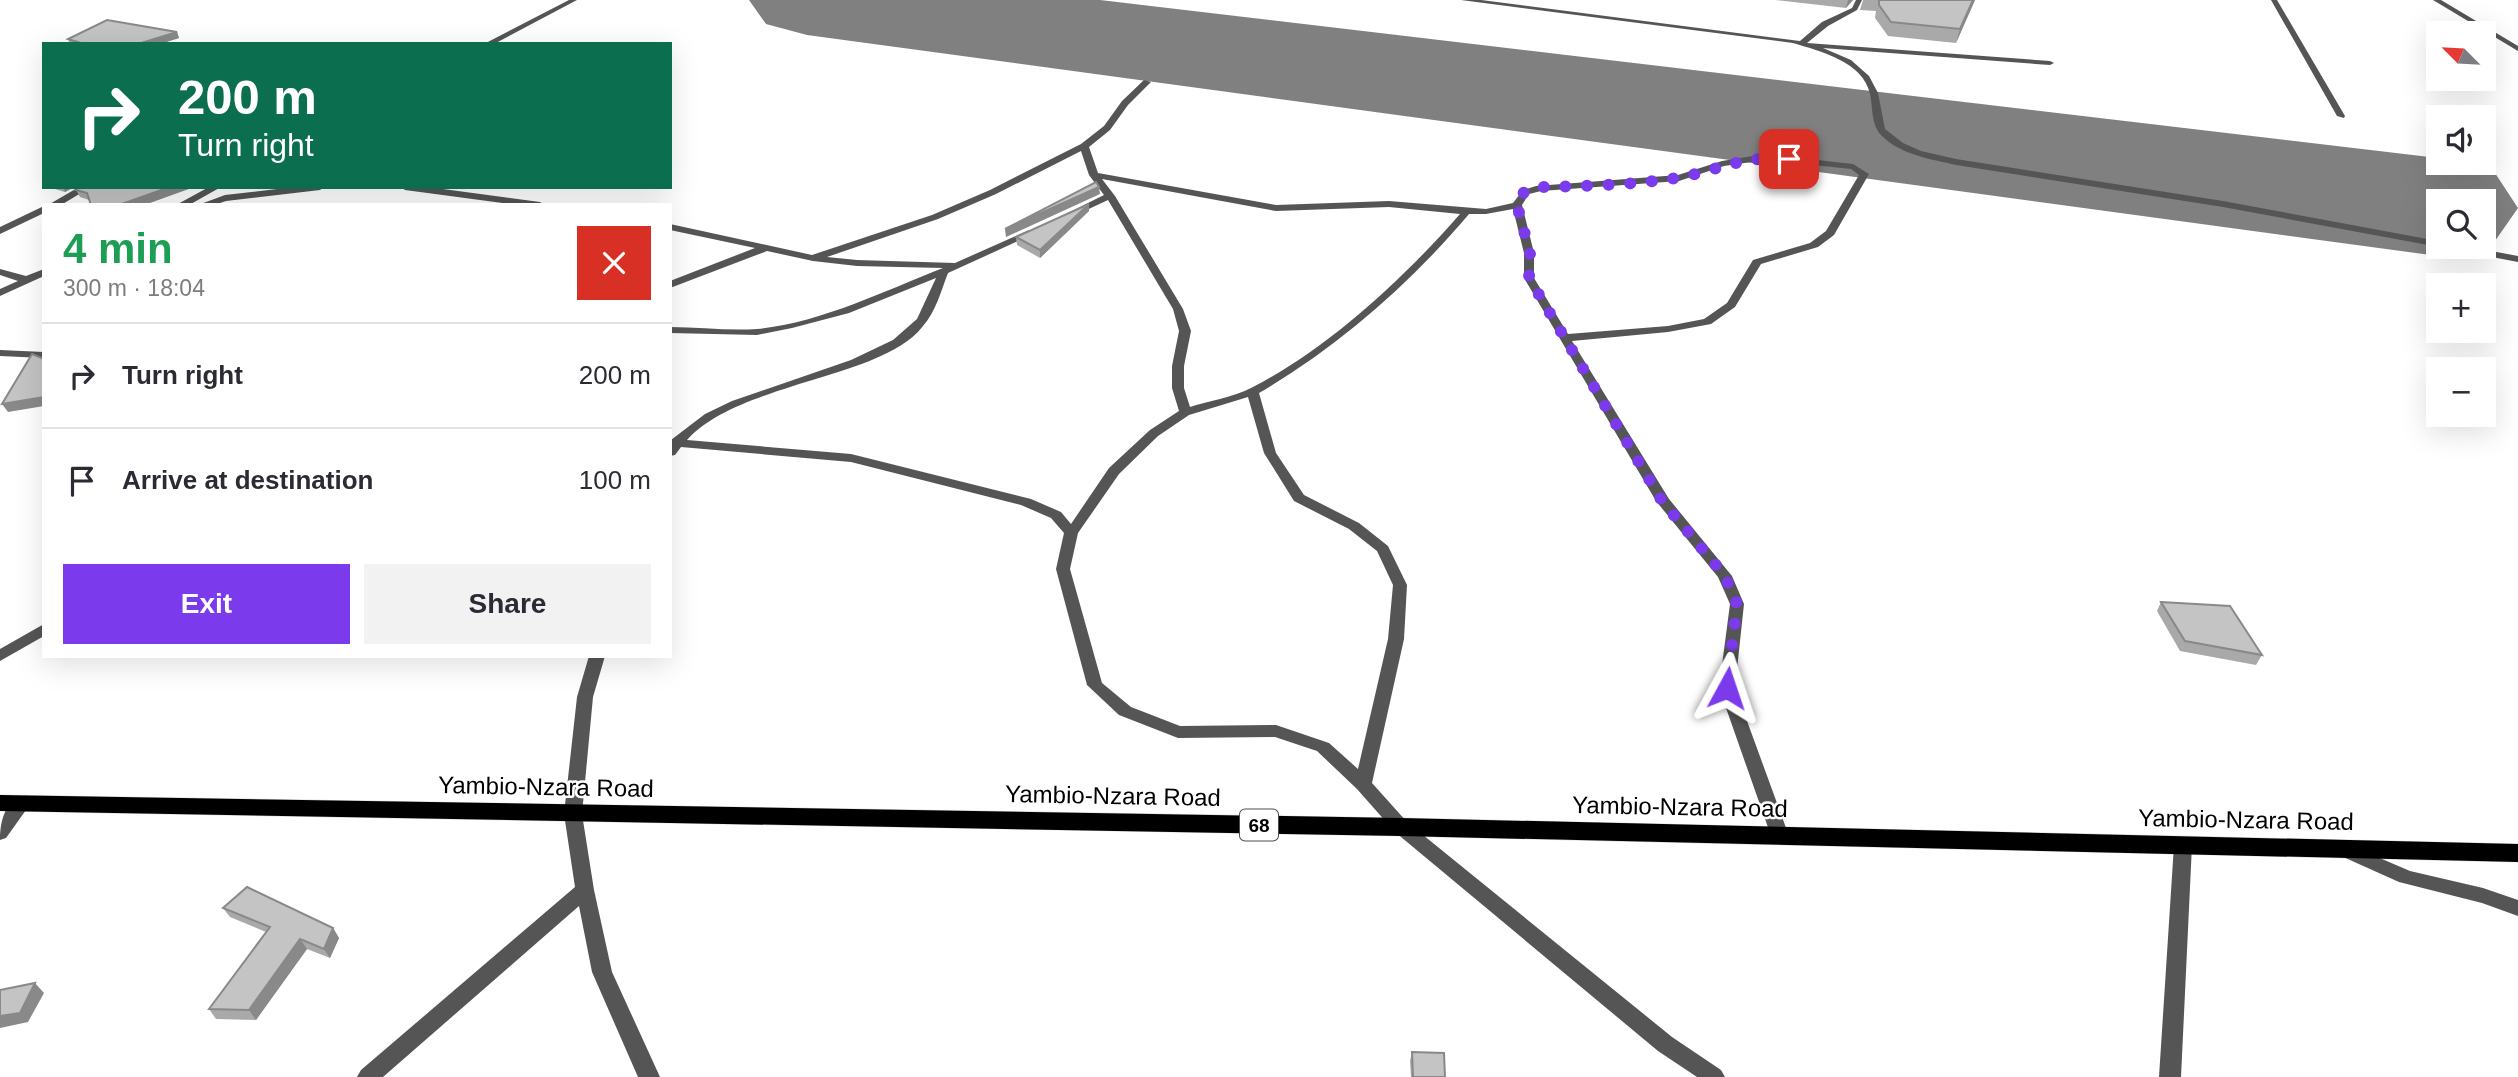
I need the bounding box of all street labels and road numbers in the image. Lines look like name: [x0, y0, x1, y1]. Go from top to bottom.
street label: Yambio-Nzara Road: [438, 771, 654, 802]
street label: Yambio-Nzara Road: [1005, 780, 1221, 811]
street label: Yambio-Nzara Road: [1572, 791, 1788, 822]
street label: Yambio-Nzara Road: [2138, 804, 2354, 835]
road number: 68: [1240, 810, 1278, 840]

